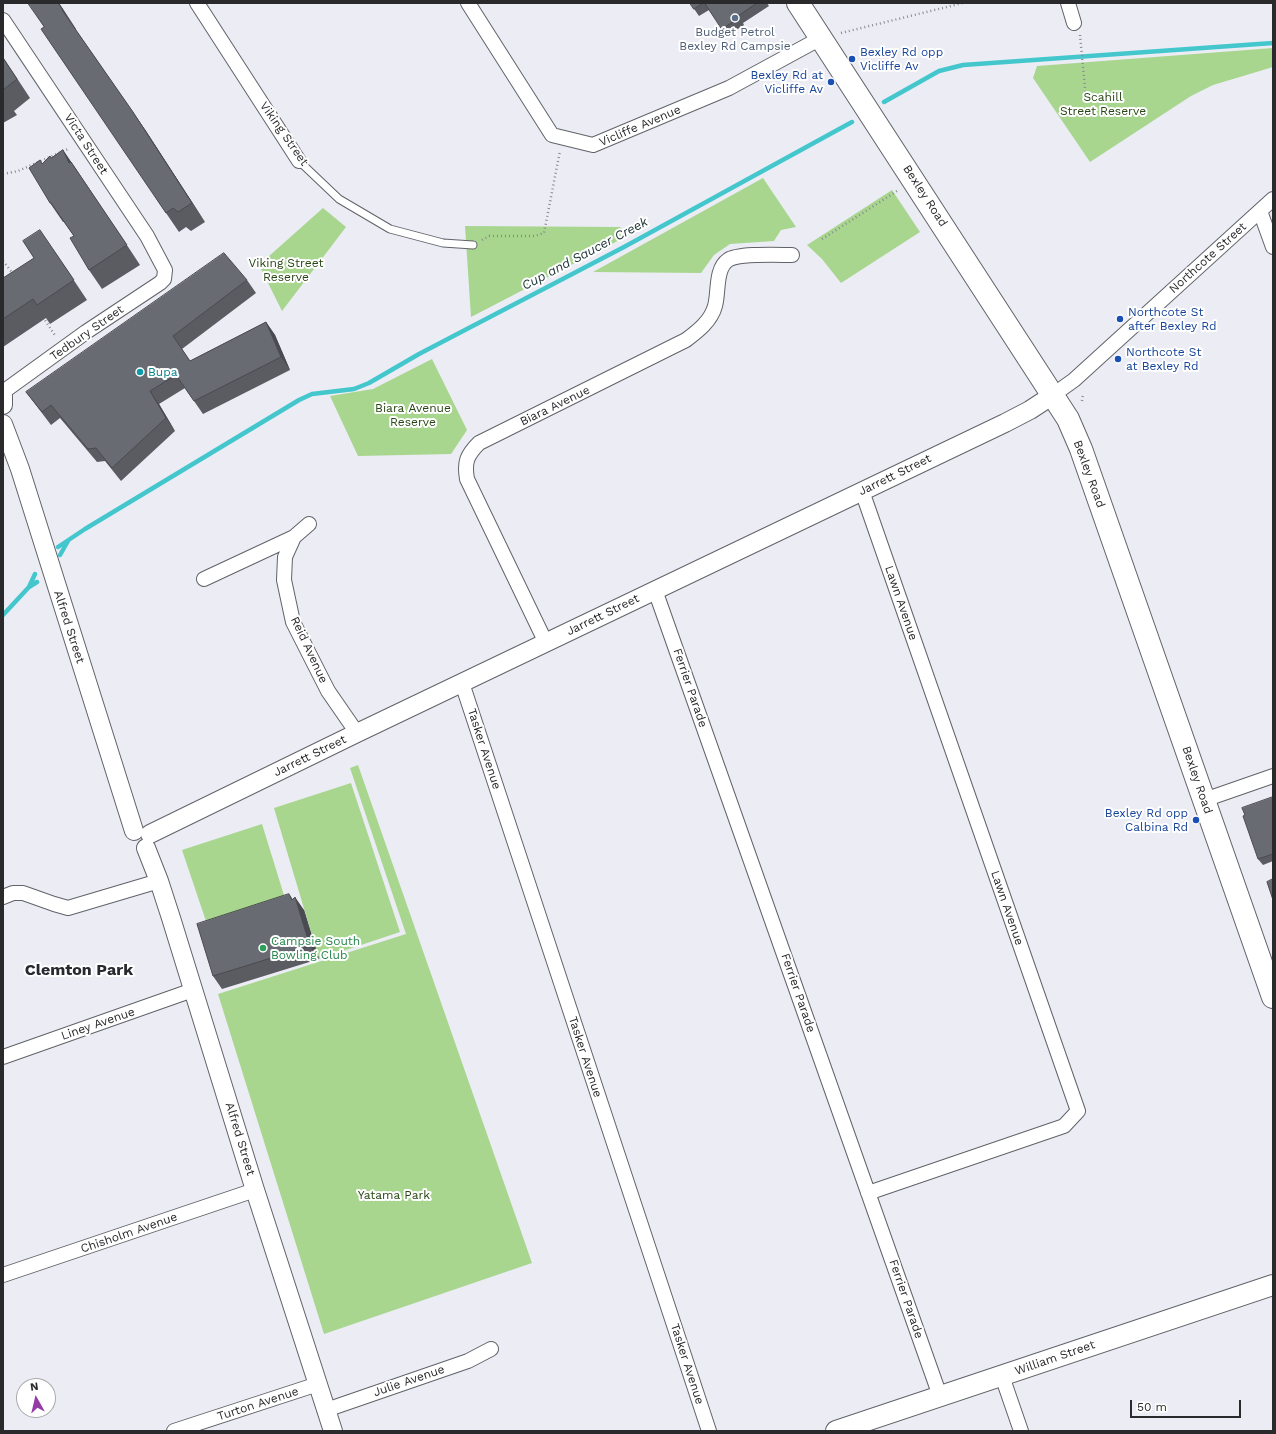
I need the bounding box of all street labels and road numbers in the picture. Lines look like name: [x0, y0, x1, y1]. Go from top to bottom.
street label: Viking Street: [257, 99, 311, 169]
street label: Vicliffe Avenue: [597, 102, 683, 150]
street label: Victa Street: [61, 111, 111, 177]
street label: Bexley Road: [900, 162, 950, 230]
street label: Northcote Street: [1166, 220, 1250, 296]
street label: Tedbury Street: [47, 302, 127, 364]
street label: Biara Avenue: [518, 383, 592, 429]
street label: Bexley Road: [1070, 438, 1108, 510]
street label: Jarrett Street: [856, 451, 934, 499]
street label: Lawn Avenue: [882, 564, 920, 642]
street label: Alfred Street: [50, 589, 88, 665]
street label: Jarrett Street: [564, 591, 642, 639]
street label: Reid Avenue: [287, 614, 331, 686]
street label: Ferrier Parade: [670, 647, 710, 729]
street label: Tasker Avenue: [464, 707, 504, 791]
street label: Jarrett Street: [271, 732, 349, 780]
street label: Bexley Road: [1179, 744, 1215, 816]
street label: Lawn Avenue: [988, 869, 1026, 947]
street label: Ferrier Parade: [778, 952, 818, 1034]
street label: Liney Avenue: [59, 1005, 137, 1043]
street label: Tasker Avenue: [565, 1015, 605, 1099]
street label: Alfred Street: [222, 1101, 258, 1177]
street label: Chisholm Avenue: [79, 1210, 179, 1256]
street label: Ferrier Parade: [886, 1258, 926, 1340]
street label: Tasker Avenue: [667, 1322, 707, 1406]
street label: William Street: [1013, 1338, 1097, 1378]
street label: Julie Avenue: [371, 1362, 447, 1400]
street label: Turton Avenue: [216, 1384, 300, 1424]

